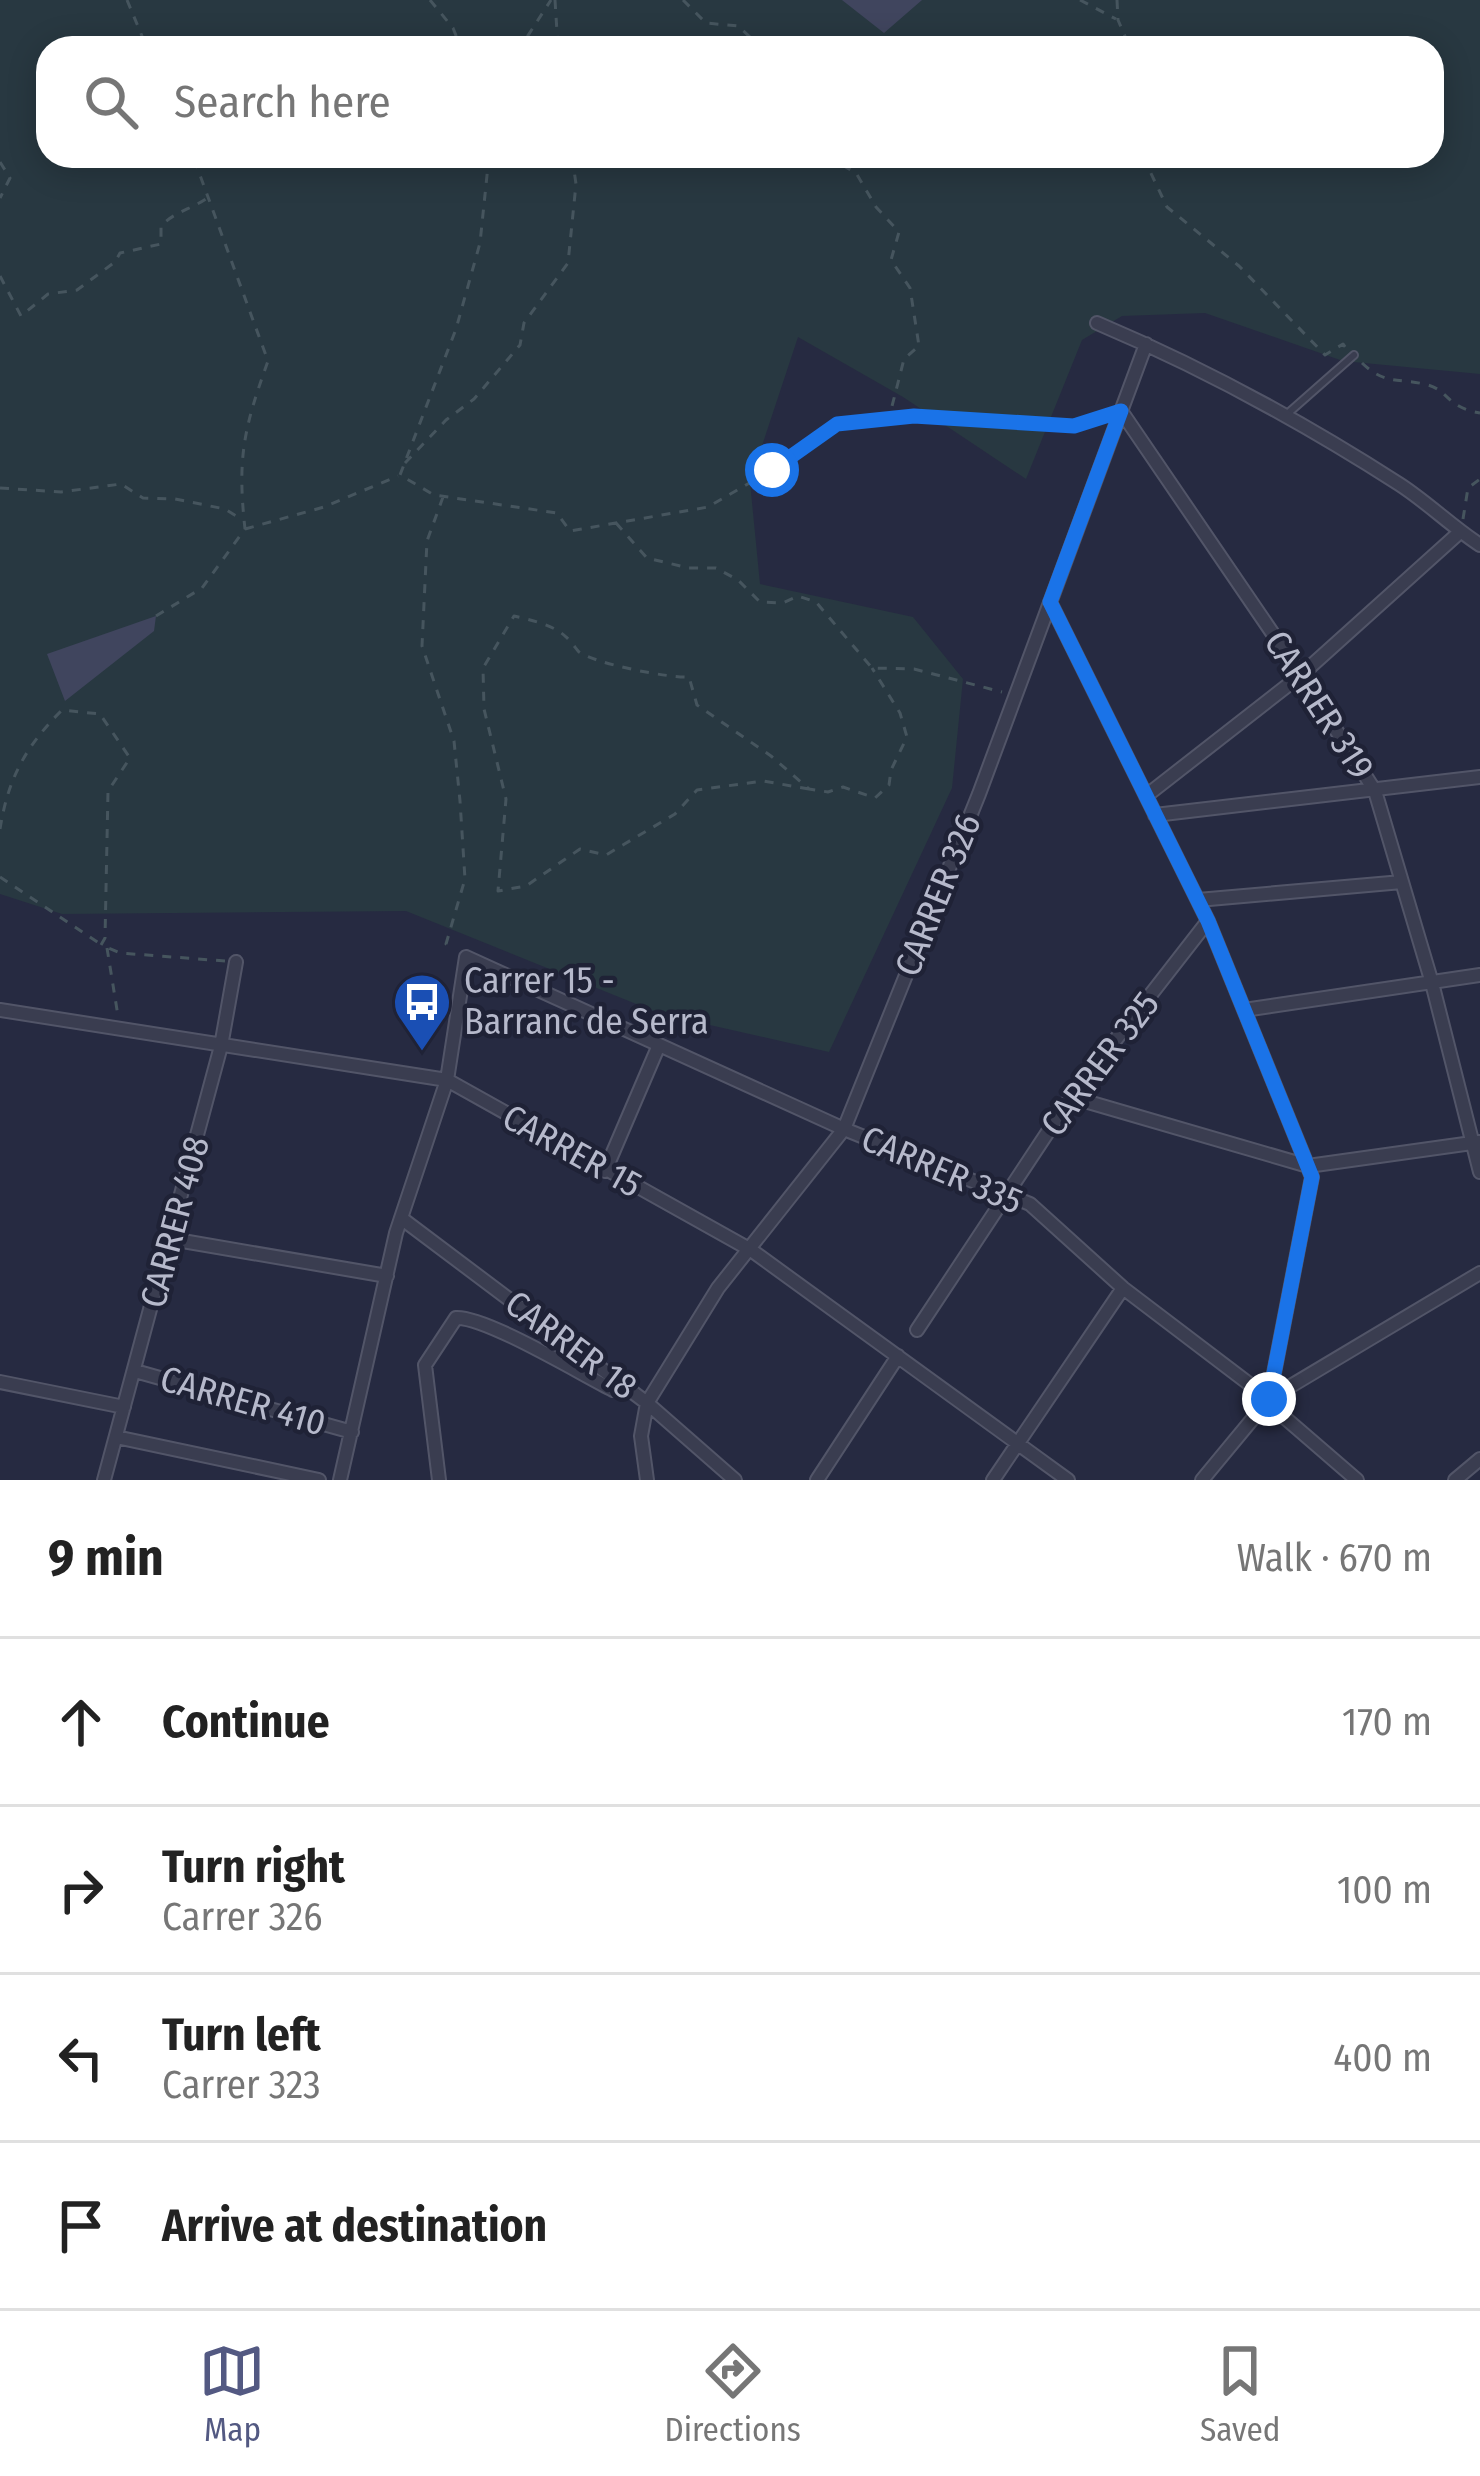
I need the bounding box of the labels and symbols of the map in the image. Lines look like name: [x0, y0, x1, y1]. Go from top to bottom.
route start: [745, 443, 799, 497]
street label: CARRER 319: [1255, 622, 1383, 788]
street label: CARRER 326: [886, 807, 990, 983]
place label: Carrer 15 - Barranc de Serra: [464, 959, 709, 1044]
bus stop icon: Carrer 15 - Barranc de Serra: [391, 971, 453, 1053]
street label: CARRER 325: [1031, 983, 1169, 1145]
street label: CARRER 15: [495, 1095, 649, 1207]
street label: CARRER 335: [855, 1116, 1029, 1224]
street label: CARRER 408: [131, 1131, 219, 1313]
street label: CARRER 18: [496, 1281, 646, 1409]
street label: CARRER 410: [155, 1356, 331, 1446]
route end: [1242, 1372, 1296, 1426]

